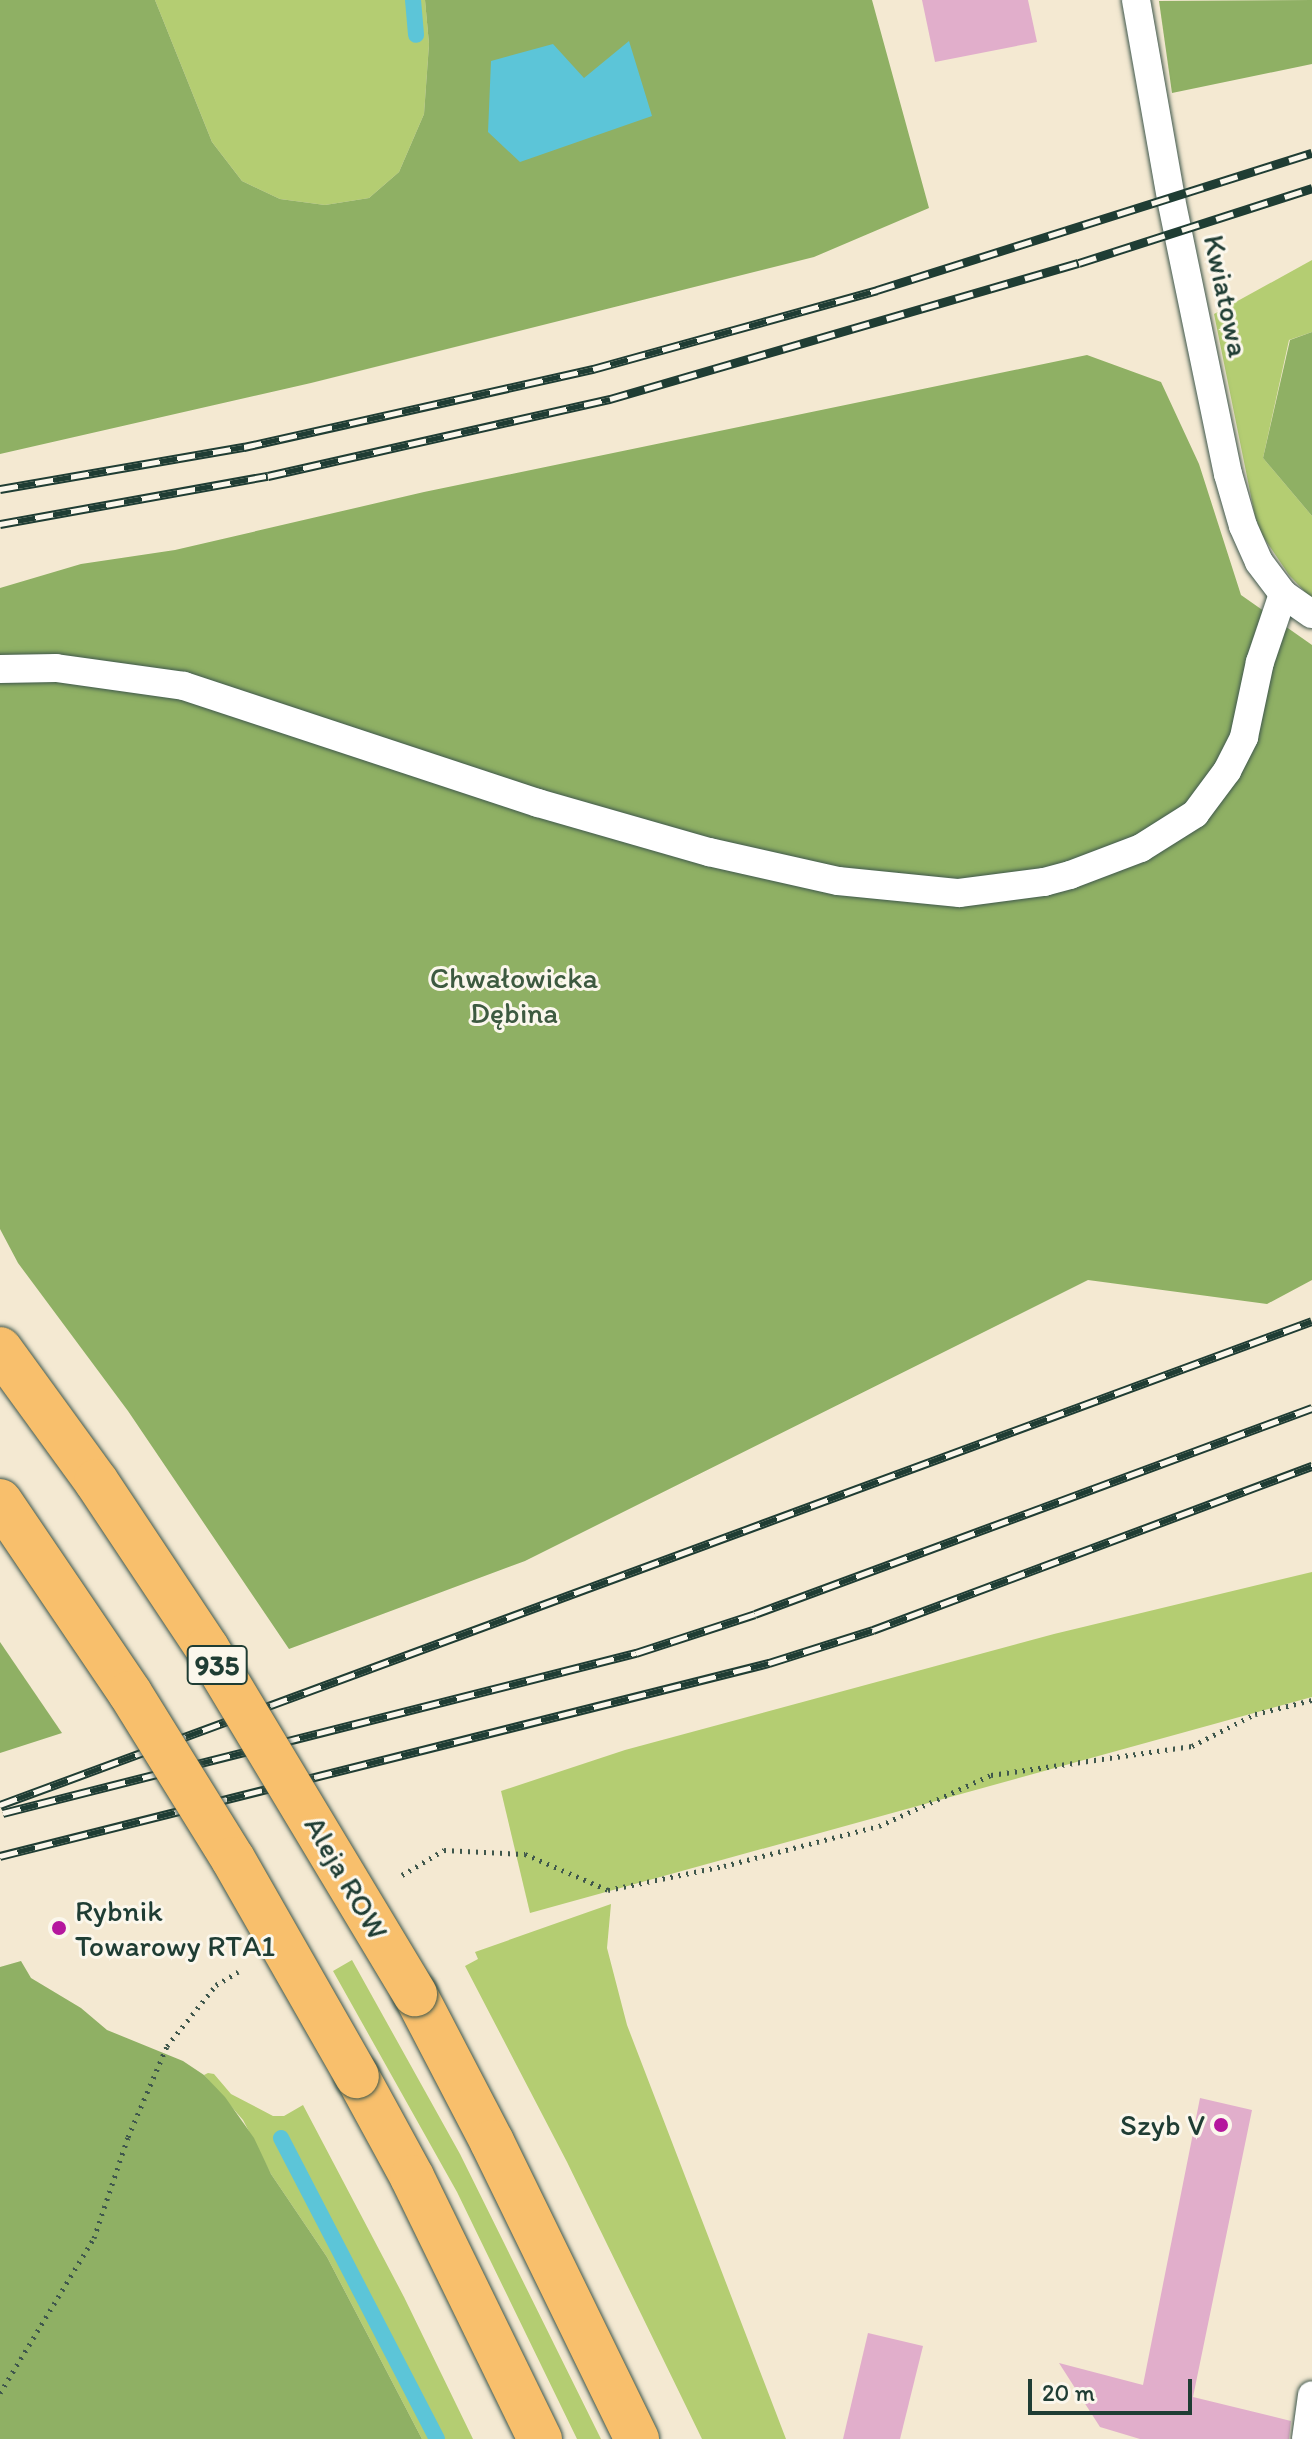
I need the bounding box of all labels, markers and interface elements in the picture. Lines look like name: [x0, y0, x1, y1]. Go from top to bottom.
street label: Kwiatowa: [1195, 232, 1257, 360]
park label: Chwałowicka Dębina: [430, 960, 598, 1030]
road number: 935: [185, 1641, 249, 1689]
street label: Aleja ROW: [296, 1810, 396, 1946]
place label: Rybnik Towarowy RTA1: [75, 1893, 275, 1964]
marker: Rybnik Towarowy RTA1: [50, 1919, 68, 1937]
place label: Szyb V: [1120, 2107, 1205, 2143]
marker: Szyb V: [1212, 2116, 1230, 2134]
scale bar: [1032, 2363, 1196, 2413]
text: 20 m: [1042, 2378, 1095, 2407]

